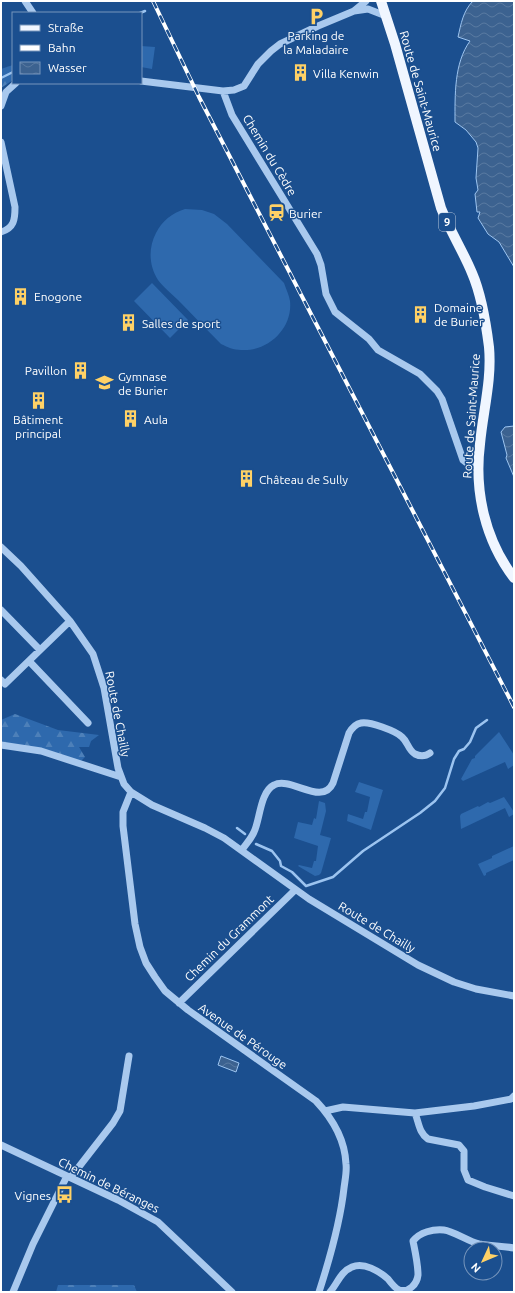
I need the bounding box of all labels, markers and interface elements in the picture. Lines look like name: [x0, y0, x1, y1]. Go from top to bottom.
parking icon: Parking de la Maladaire: [306, 6, 326, 26]
legend: [12, 12, 142, 84]
text: Straße: [48, 21, 84, 34]
place label: Parking de la Maladaire: [283, 29, 349, 56]
street label: Route de Saint-Maurice: [398, 29, 444, 153]
text: Bahn: [48, 41, 76, 54]
text: Wasser: [48, 61, 87, 74]
building icon: Villa Kenwin: [290, 63, 310, 83]
place label: Villa Kenwin: [313, 67, 379, 80]
street label: Chemin du Cèdre: [241, 112, 299, 198]
station icon: Burier: [266, 203, 286, 223]
place label: Burier: [289, 207, 323, 220]
road number: 9: [439, 213, 455, 231]
building icon: Enogone: [11, 286, 31, 306]
place label: Enogone: [34, 290, 82, 303]
place label: Domaine de Burier: [434, 301, 484, 328]
building icon: Domaine de Burier: [411, 304, 431, 324]
building icon: Salles de sport: [119, 313, 139, 333]
place label: Salles de sport: [142, 317, 221, 330]
street label: Route de Saint-Maurice: [460, 353, 482, 479]
building icon: Pavillon: [70, 360, 90, 380]
place label: Pavillon: [25, 364, 67, 377]
place label: Gymnase de Burier: [118, 370, 168, 397]
school or university icon: Gymnase de Burier: [95, 373, 115, 393]
building icon: Bâtiment principal: [28, 390, 48, 410]
building icon: Aula: [121, 409, 141, 429]
place label: Bâtiment principal: [13, 413, 63, 440]
place label: Aula: [144, 413, 168, 426]
building icon: Château de Sully: [236, 469, 256, 489]
place label: Château de Sully: [259, 473, 348, 486]
street label: Route de Chailly: [103, 670, 133, 758]
street label: Chemin du Grammont: [182, 892, 276, 984]
street label: Route de Chailly: [336, 899, 418, 955]
street label: Avenue de Pérouge: [196, 1001, 290, 1071]
street label: Chemin de Béranges: [56, 1155, 162, 1215]
bus stop icon: Vignes: [54, 1185, 74, 1205]
place label: Vignes: [14, 1189, 51, 1202]
north arrow: [463, 1241, 503, 1281]
text: N: [469, 1261, 483, 1275]

